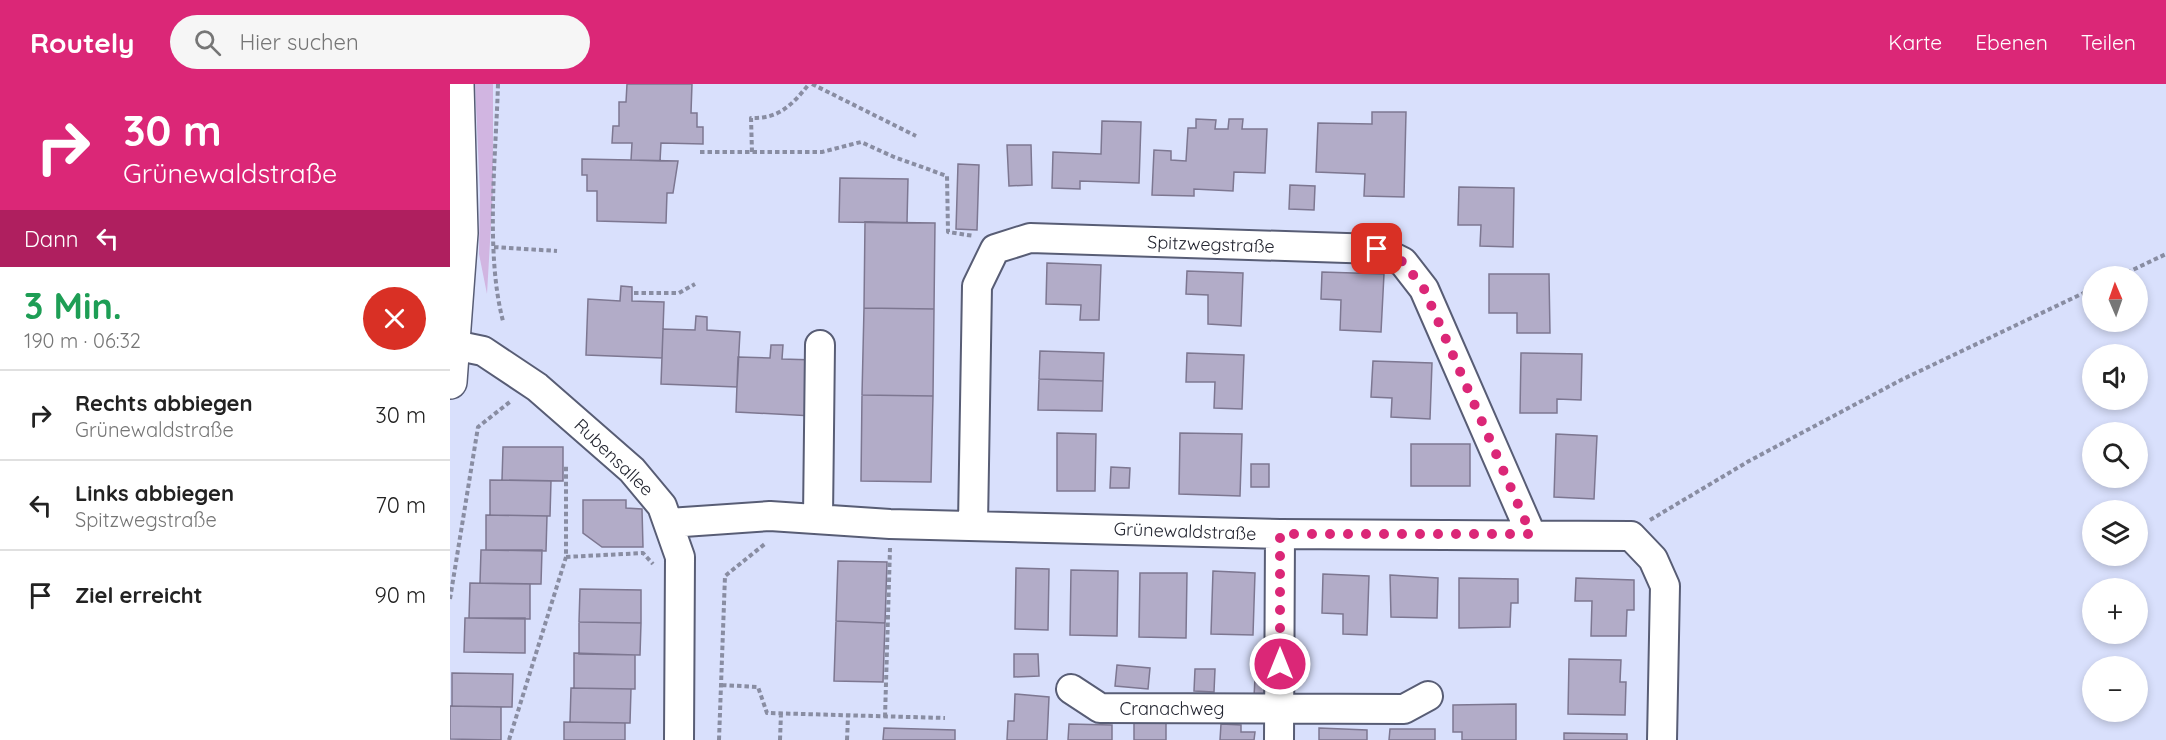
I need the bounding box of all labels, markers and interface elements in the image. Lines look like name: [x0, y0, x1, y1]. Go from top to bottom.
search box: [170, 15, 590, 69]
text: Routely: [30, 25, 134, 60]
icon: search: [191, 26, 224, 59]
text: Hier suchen: [239, 28, 359, 56]
text: Karte: [1888, 29, 1942, 55]
text: Ebenen: [1975, 29, 2048, 55]
text: Teilen: [2081, 29, 2136, 55]
text: 30 m: [123, 104, 222, 157]
icon: right: [24, 108, 102, 186]
text: Grünewaldstraße: [123, 156, 337, 190]
icon: left: [91, 222, 124, 255]
pin: [1351, 223, 1402, 274]
text: Dann: [24, 225, 79, 253]
street label: Spitzwegstraße: [1147, 230, 1275, 258]
icon: arrive: [1360, 232, 1393, 265]
north arrow: [2082, 266, 2148, 332]
map controls: [2082, 266, 2148, 722]
text: 3 Min.: [24, 283, 122, 328]
button: close: [363, 287, 426, 350]
text: 190 m · 06:32: [24, 328, 141, 353]
button: sound: [2082, 344, 2148, 410]
text: Rechts abbiegen: [75, 389, 253, 417]
icon: right: [24, 399, 57, 432]
text: 30 m: [375, 401, 426, 429]
street label: Rubensallee: [569, 413, 659, 501]
text: Grünewaldstraße: [75, 417, 234, 442]
button: search: [2082, 422, 2148, 488]
text: Links abbiegen: [75, 479, 234, 507]
icon: left: [24, 489, 57, 522]
text: 70 m: [376, 491, 426, 519]
button: layers: [2082, 500, 2148, 566]
text: Spitzwegstraße: [75, 507, 217, 532]
street label: Grünewaldstraße: [1113, 517, 1257, 545]
button: +: [2082, 578, 2148, 644]
icon: arrive: [24, 579, 57, 612]
text: Ziel erreicht: [75, 581, 203, 609]
text: 90 m: [375, 581, 426, 609]
position arrow: [1248, 632, 1312, 696]
button: −: [2082, 656, 2148, 722]
street label: Cranachweg: [1119, 697, 1225, 720]

